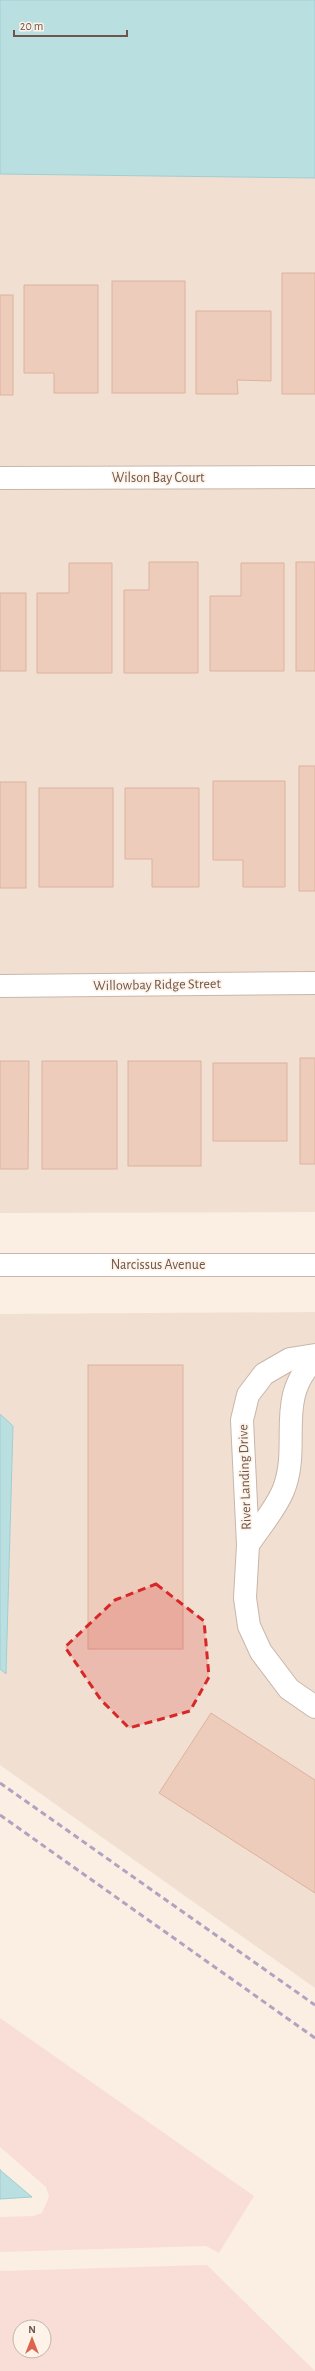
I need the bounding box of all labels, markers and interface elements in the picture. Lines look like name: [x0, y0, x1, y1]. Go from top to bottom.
scale bar: [14, 12, 127, 38]
text: 20 m: [20, 20, 43, 32]
street label: Wilson Bay Court: [112, 471, 205, 485]
street label: Willowbay Ridge Street: [93, 977, 221, 993]
street label: Narcissus Avenue: [111, 1258, 205, 1272]
street label: River Landing Drive: [236, 1424, 254, 1530]
north arrow: [12, 2319, 52, 2359]
text: N: [28, 2324, 36, 2335]

